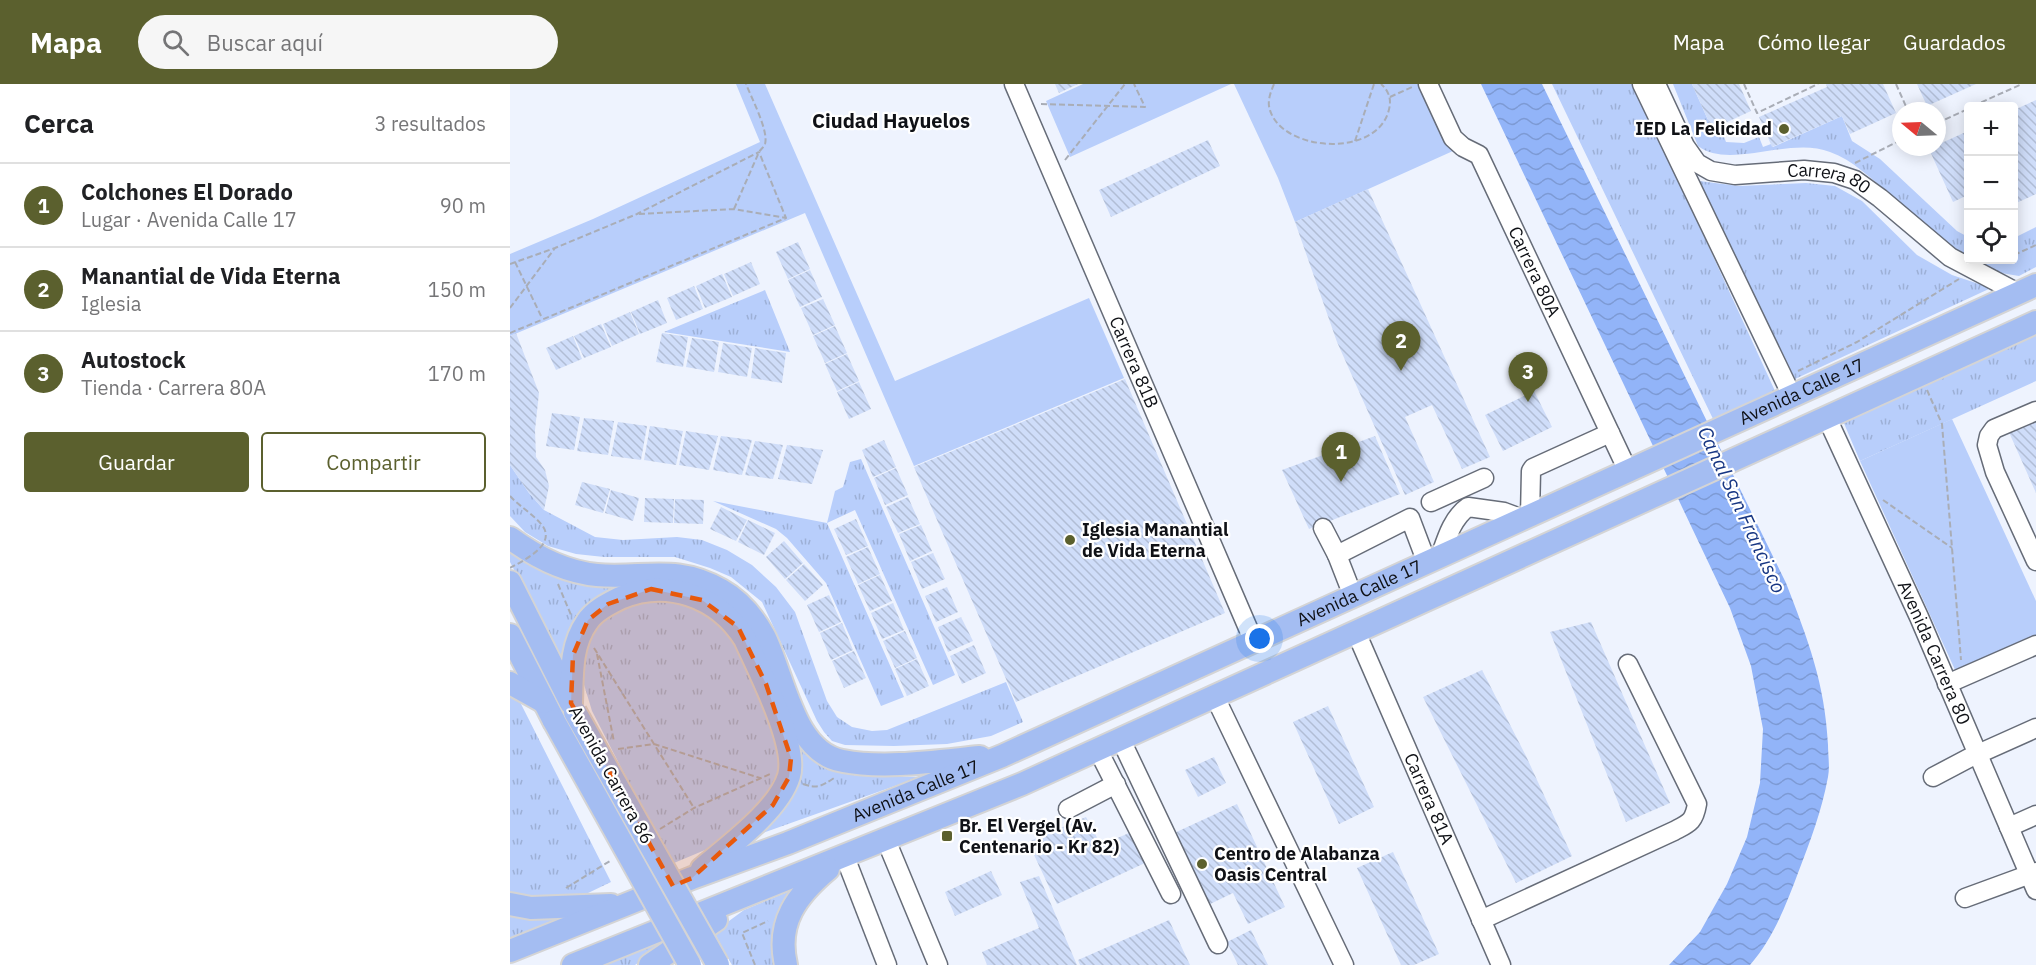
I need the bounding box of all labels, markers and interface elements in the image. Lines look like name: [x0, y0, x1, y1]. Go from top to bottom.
search box: [138, 15, 558, 69]
text: Mapa: [30, 24, 102, 61]
icon: search: [159, 26, 192, 59]
text: Buscar aquí: [207, 28, 323, 57]
text: Mapa: [1673, 28, 1724, 56]
text: Cómo llegar: [1757, 28, 1870, 56]
text: Guardados: [1903, 28, 2006, 56]
north arrow: [1892, 102, 1946, 156]
map controls: [1964, 102, 2018, 264]
button: +: [1964, 102, 2018, 156]
text: Cerca: [24, 106, 94, 140]
district label: Ciudad Hayuelos: [812, 107, 970, 134]
text: 3 resultados: [374, 110, 486, 137]
place label: IED La Felicidad: [1635, 117, 1772, 140]
marker: IED La Felicidad: [1777, 122, 1791, 136]
button: −: [1964, 156, 2018, 210]
street label: Carrera 80: [1786, 158, 1876, 199]
text: Colchones El Dorado: [81, 177, 293, 206]
text: 1: [38, 192, 50, 219]
text: 90 m: [440, 192, 486, 219]
text: Lugar · Avenida Calle 17: [81, 206, 297, 233]
button: locate: [1964, 210, 2018, 264]
street label: Carrera 80A: [1503, 223, 1566, 321]
text: Manantial de Vida Eterna: [81, 261, 341, 290]
text: 2: [38, 276, 50, 303]
text: 150 m: [428, 276, 486, 303]
text: Iglesia: [81, 290, 141, 317]
street label: Carrera 81B: [1104, 313, 1164, 412]
pin: 2: [1382, 322, 1420, 371]
text: Autostock: [81, 345, 186, 374]
pin: 3: [1508, 352, 1548, 402]
street label: Avenida Calle 17: [1735, 353, 1868, 430]
text: 3: [38, 360, 50, 387]
text: 170 m: [428, 360, 486, 387]
text: Tienda · Carrera 80A: [81, 374, 266, 401]
water label: Canal San Francisco: [1692, 422, 1793, 598]
button: Guardar: [24, 432, 249, 492]
button: Compartir: [261, 432, 486, 492]
pin: 1: [1322, 432, 1360, 482]
place label: Iglesia Manantial de Vida Eterna: [1082, 518, 1229, 562]
marker: Iglesia Manantial de Vida Eterna: [1063, 533, 1077, 547]
street label: Avenida Calle 17: [1293, 554, 1425, 631]
street label: Avenida Carrera 80: [1893, 577, 1976, 728]
your location: [1245, 624, 1274, 653]
street label: Avenida Carrera 86: [564, 702, 659, 848]
street label: Carrera 81A: [1399, 749, 1459, 848]
street label: Avenida Calle 17: [848, 755, 982, 827]
place label: Br. El Vergel (Av. Centenario - Kr 82): [959, 814, 1119, 858]
marker: Br. El Vergel (Av. Centenario - Kr 82): [940, 829, 954, 843]
place label: Centro de Alabanza Oasis Central: [1214, 842, 1380, 886]
marker: Centro de Alabanza Oasis Central: [1195, 857, 1209, 871]

